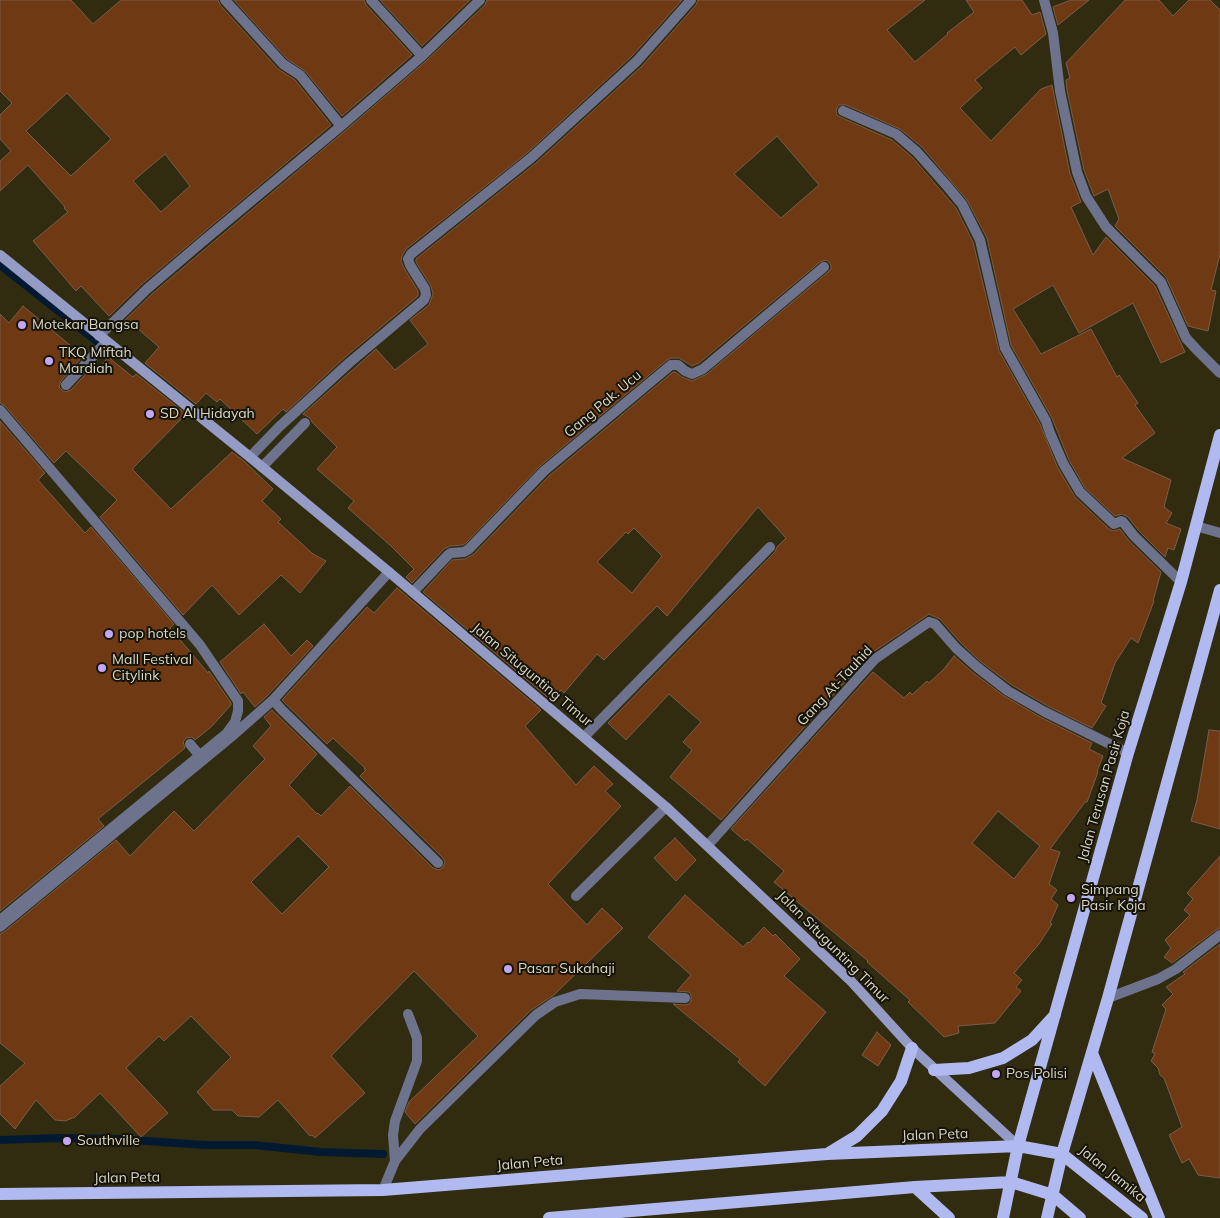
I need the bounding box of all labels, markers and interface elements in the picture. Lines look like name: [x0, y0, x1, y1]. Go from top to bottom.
place label: Motekar Bangsa: [32, 317, 139, 333]
marker: Motekar Bangsa: [16, 319, 28, 331]
place label: TKQ Miftah Mardiah: [59, 345, 132, 378]
marker: TKQ Miftah Mardiah: [43, 355, 55, 367]
street label: Gang Pak. Ucu: [561, 367, 645, 441]
place label: SD Al Hidayah: [160, 406, 255, 422]
marker: SD Al Hidayah: [144, 408, 156, 420]
street label: Jalan Situgunting Timur: [468, 620, 596, 730]
place label: pop hotels: [119, 626, 186, 642]
marker: pop hotels: [103, 628, 115, 640]
street label: Gang At-Tauhid: [794, 643, 876, 729]
place label: Mall Festival Citylink: [112, 652, 192, 684]
marker: Mall Festival Citylink: [96, 662, 108, 674]
street label: Jalan Terusan Pasir Koja: [1074, 708, 1134, 864]
place label: Simpang Pasir Koja: [1081, 882, 1146, 914]
street label: Jalan Situgunting Timur: [773, 887, 893, 1007]
marker: Simpang Pasir Koja: [1065, 892, 1077, 904]
place label: Pasar Sukahaji: [518, 961, 615, 977]
marker: Pasar Sukahaji: [502, 963, 514, 975]
place label: Pos Polisi: [1006, 1066, 1067, 1082]
marker: Pos Polisi: [990, 1068, 1002, 1080]
street label: Jalan Peta: [902, 1125, 968, 1145]
place label: Southville: [77, 1133, 140, 1149]
marker: Southville: [61, 1135, 73, 1147]
street label: Jalan Jamika: [1075, 1142, 1149, 1206]
street label: Jalan Peta: [496, 1152, 564, 1174]
street label: Jalan Peta: [94, 1169, 160, 1187]

